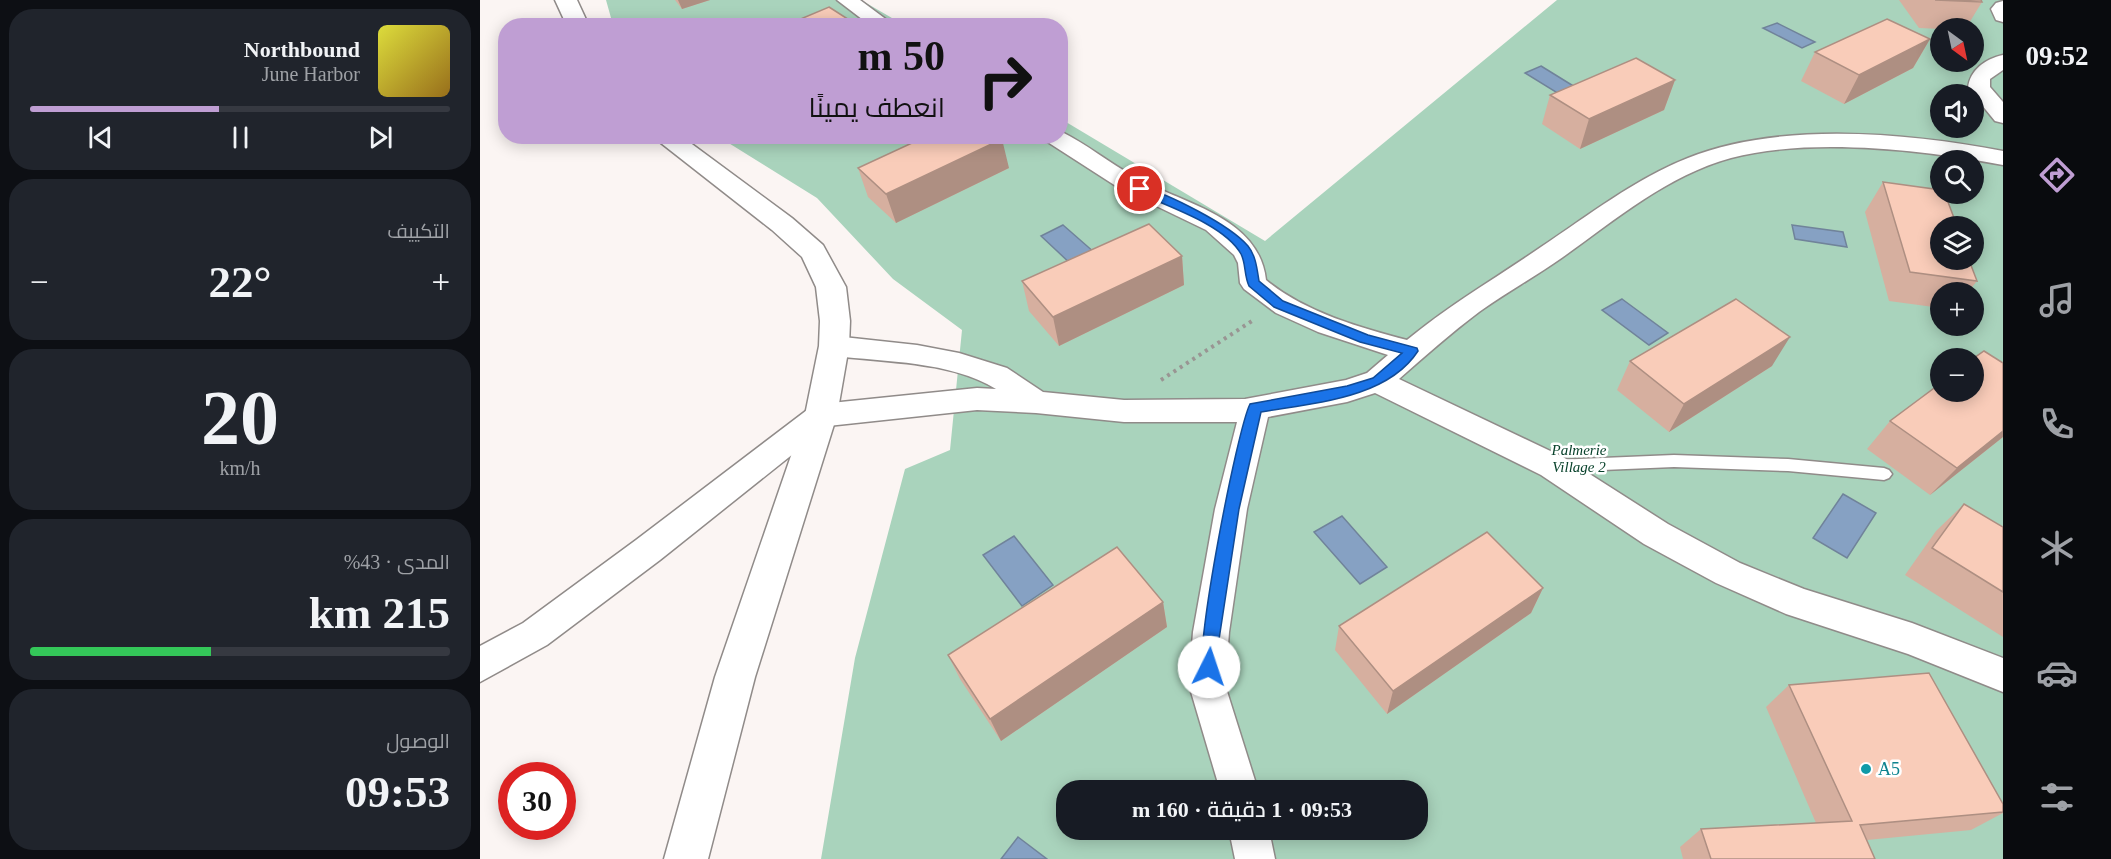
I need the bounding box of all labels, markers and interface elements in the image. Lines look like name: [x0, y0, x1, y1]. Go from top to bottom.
north arrow: [1930, 18, 1984, 72]
map controls: [1930, 18, 1984, 402]
text: 50 m: [858, 33, 945, 79]
text: Northbound: [244, 37, 360, 62]
text: 09:52: [2026, 41, 2089, 71]
icon: right: [966, 42, 1044, 120]
text: June Harbor: [262, 63, 360, 85]
button: sound: [1930, 84, 1984, 138]
text: انعطف يمينًا: [809, 93, 945, 123]
icon: previous: [84, 121, 117, 154]
icon: pause: [224, 121, 257, 154]
icon: next: [364, 121, 397, 154]
button: search: [1930, 150, 1984, 204]
icon: directions: [2036, 154, 2078, 196]
pin: [1114, 163, 1165, 214]
icon: arrive: [1123, 172, 1156, 205]
button: layers: [1930, 216, 1984, 270]
text: التكييف: [387, 220, 450, 242]
text: 22°: [209, 257, 272, 307]
text: −: [30, 264, 49, 300]
text: +: [431, 264, 450, 300]
icon: music: [2036, 279, 2078, 321]
button: +: [1930, 282, 1984, 336]
button: −: [1930, 348, 1984, 402]
text: 20: [201, 374, 279, 461]
icon: phone: [2036, 403, 2078, 445]
park label: Palmerie Village 2: [1551, 442, 1607, 475]
text: km/h: [219, 457, 261, 479]
icon: climate: [2036, 527, 2078, 569]
text: المدى · 43%: [344, 551, 450, 573]
text: 215 km: [309, 588, 450, 638]
position arrow: [1177, 635, 1241, 699]
icon: car: [2036, 652, 2078, 694]
text: الوصول: [386, 730, 450, 752]
place label: A5: [1878, 759, 1900, 779]
speed limit sign: 30: [498, 762, 576, 840]
marker: A5: [1859, 762, 1873, 776]
text: 09:53: [345, 767, 450, 817]
icon: filters: [2036, 776, 2078, 818]
text: 09:53 · 1 دقيقة · 160 m: [1132, 797, 1352, 822]

